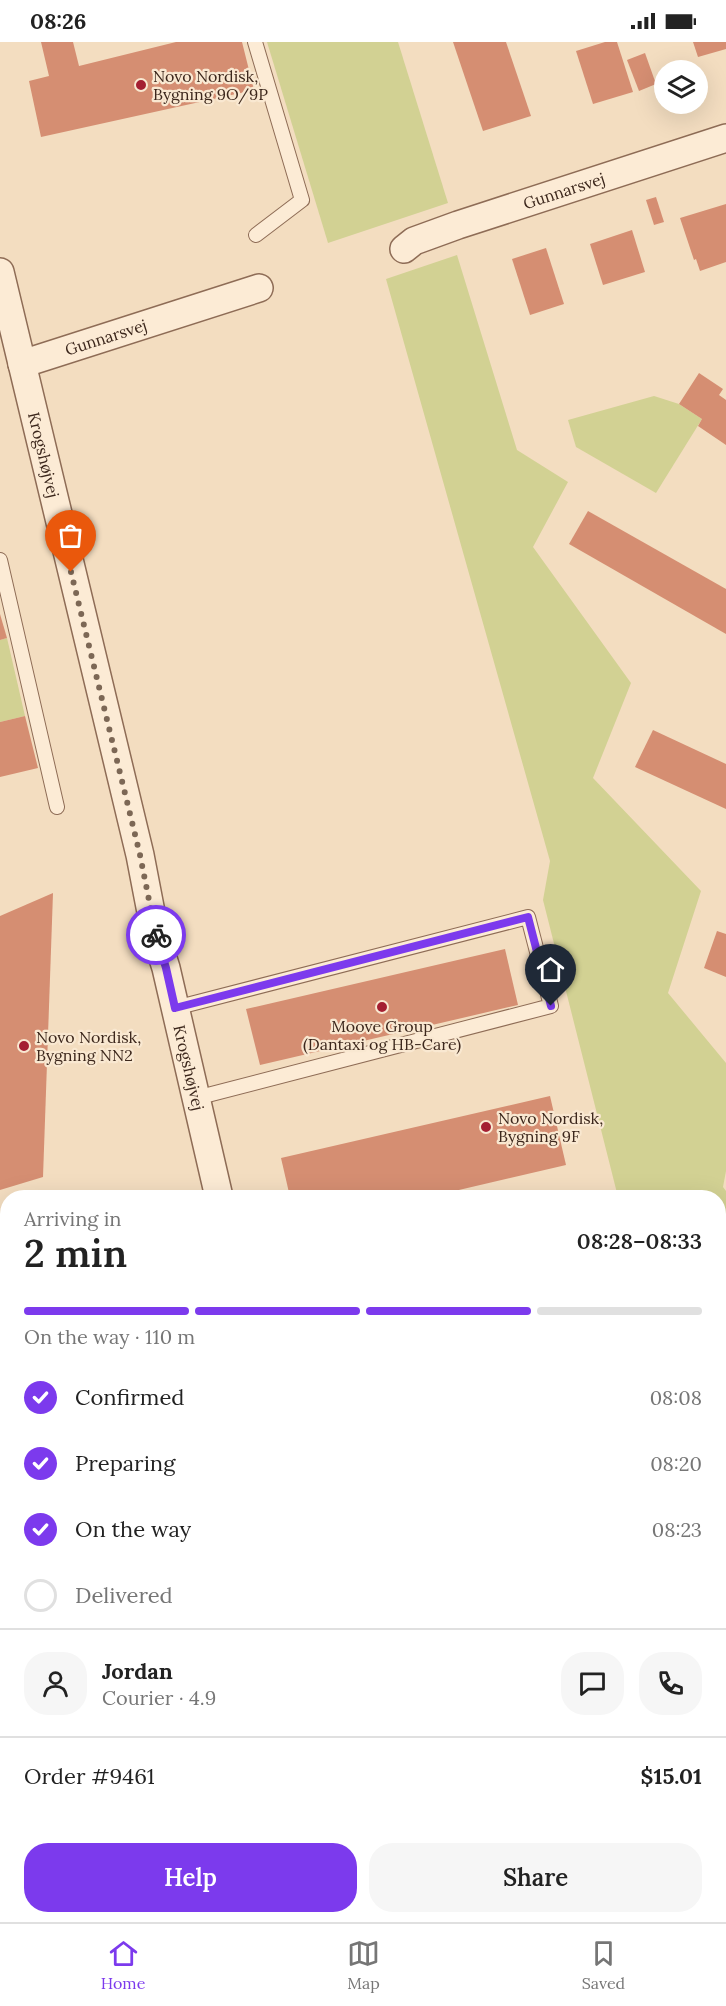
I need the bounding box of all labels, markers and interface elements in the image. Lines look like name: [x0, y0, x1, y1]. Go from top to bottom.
text: 08:26: [30, 7, 86, 35]
map controls: [654, 60, 708, 114]
button: layers: [654, 60, 708, 114]
place label: Novo Nordisk, Bygning 9O/9P: [153, 66, 268, 105]
marker: Novo Nordisk, Bygning 9O/9P: [134, 78, 148, 92]
street label: Gunnarsvej: [521, 168, 607, 213]
street label: Gunnarsvej: [62, 315, 149, 360]
street label: Krogshøjvej: [24, 410, 64, 500]
pin: [45, 510, 96, 572]
icon: bag: [54, 519, 87, 552]
courier: [126, 905, 186, 965]
icon: bike: [140, 919, 173, 952]
pin: [525, 944, 576, 1006]
icon: home: [534, 953, 567, 986]
marker: Moove Group (Dantaxi og HB-Care): [375, 1000, 389, 1014]
place label: Moove Group (Dantaxi og HB-Care): [303, 1016, 461, 1055]
street label: Krogshøjvej: [169, 1023, 209, 1113]
place label: Novo Nordisk, Bygning NN2: [36, 1027, 141, 1065]
marker: Novo Nordisk, Bygning NN2: [17, 1039, 31, 1053]
place label: Novo Nordisk, Bygning 9F: [498, 1108, 603, 1146]
marker: Novo Nordisk, Bygning 9F: [479, 1120, 493, 1134]
text: Arriving in: [24, 1206, 121, 1231]
text: 08:28–08:33: [577, 1227, 702, 1255]
text: 2 min: [24, 1228, 127, 1278]
text: On the way · 110 m: [24, 1324, 195, 1349]
icon: check: [24, 1381, 57, 1414]
text: Confirmed: [75, 1383, 184, 1411]
text: 08:08: [650, 1385, 702, 1410]
icon: check: [24, 1447, 57, 1480]
text: Preparing: [75, 1449, 175, 1477]
text: 08:20: [650, 1451, 702, 1476]
icon: check: [24, 1513, 57, 1546]
text: On the way: [75, 1515, 191, 1543]
text: 08:23: [652, 1517, 702, 1542]
text: Delivered: [75, 1581, 173, 1609]
button: person: [24, 1652, 87, 1715]
button: chat: [561, 1652, 624, 1715]
button: phone: [639, 1652, 702, 1715]
text: Jordan: [102, 1657, 173, 1685]
text: Courier · 4.9: [102, 1685, 216, 1710]
text: Order #9461: [24, 1762, 155, 1790]
text: $15.01: [641, 1762, 702, 1790]
button: Help: [24, 1843, 357, 1912]
button: Share: [369, 1843, 702, 1912]
tab: Home: [101, 1937, 145, 1993]
tab: Map: [347, 1937, 380, 1993]
tab: Saved: [582, 1937, 625, 1993]

